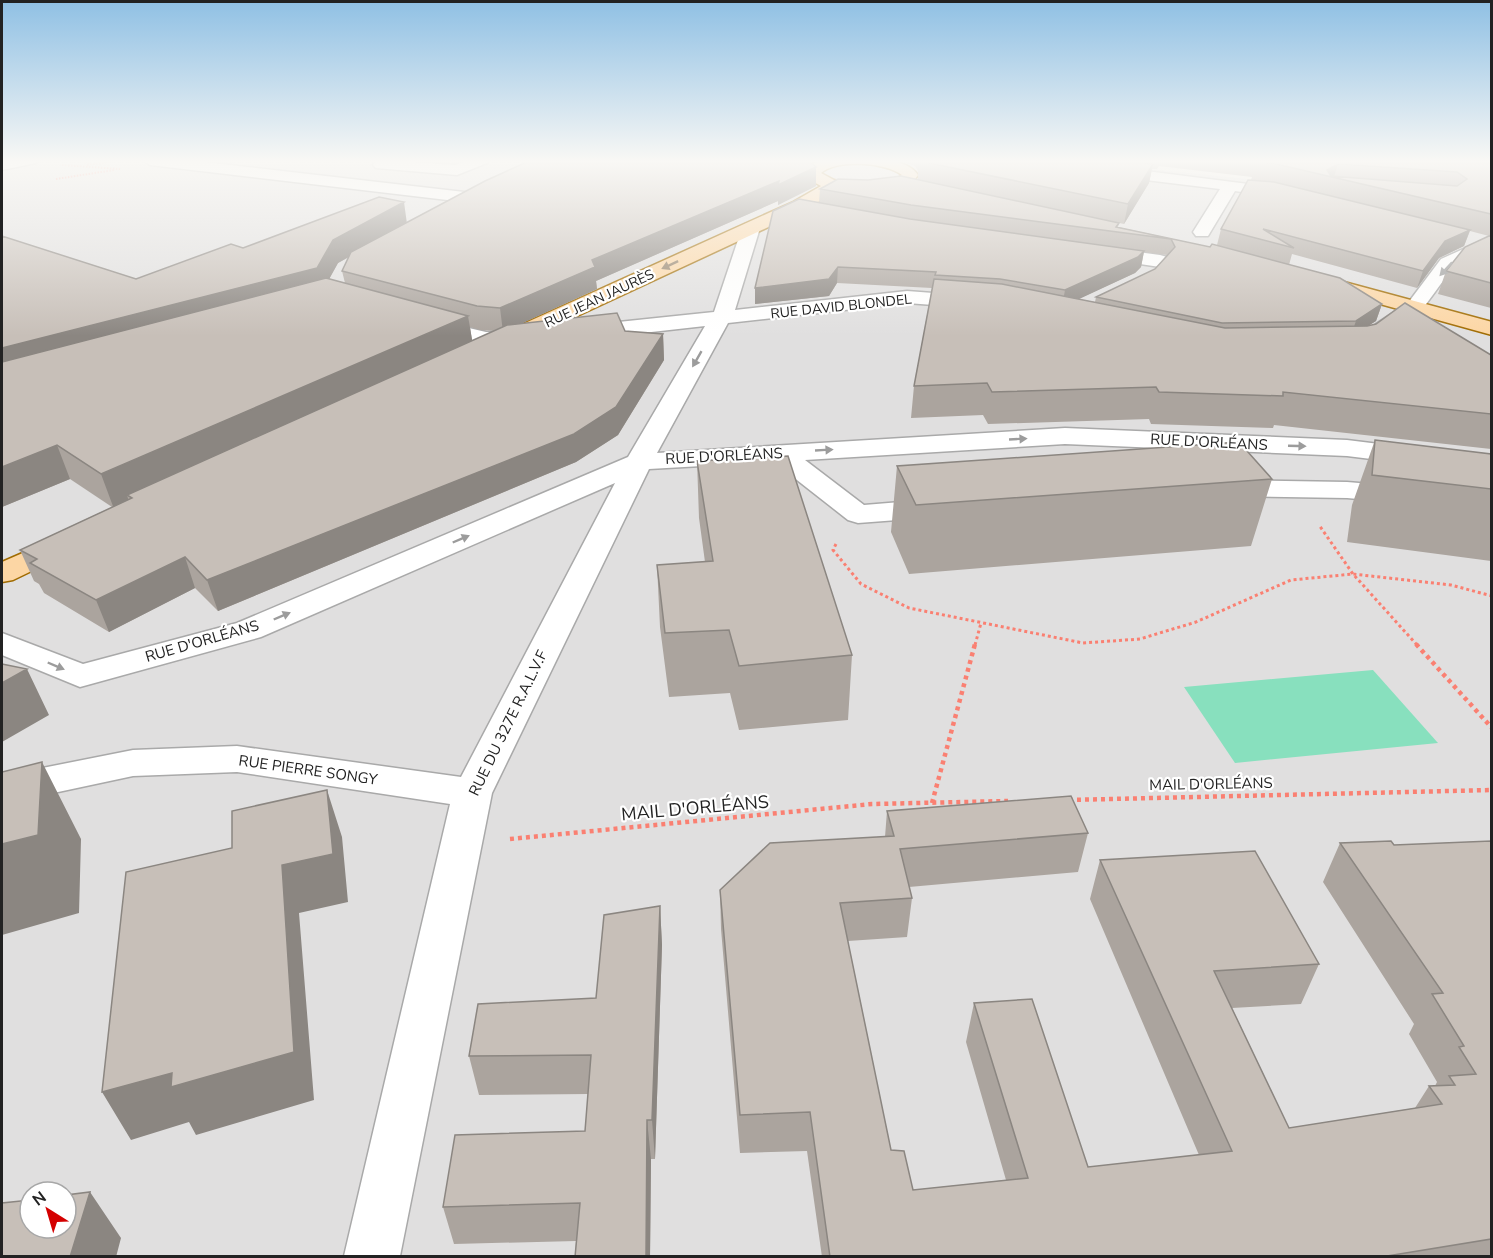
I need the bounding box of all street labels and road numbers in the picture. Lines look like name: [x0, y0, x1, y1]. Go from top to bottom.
street label: RUE JEAN JAURÈS: [541, 265, 657, 332]
street label: RUE DAVID BLONDEL: [769, 290, 913, 323]
street label: RUE D'ORLÉANS: [1150, 429, 1268, 455]
street label: RUE D'ORLÉANS: [665, 443, 783, 469]
street label: RUE D'ORLÉANS: [143, 615, 261, 667]
street label: RUE DU 327E R.A.L.V.F: [464, 647, 552, 799]
street label: RUE PIERRE SONGY: [237, 750, 380, 790]
street label: MAIL D'ORLÉANS: [1149, 773, 1273, 795]
street label: MAIL D'ORLÉANS: [620, 790, 770, 826]

